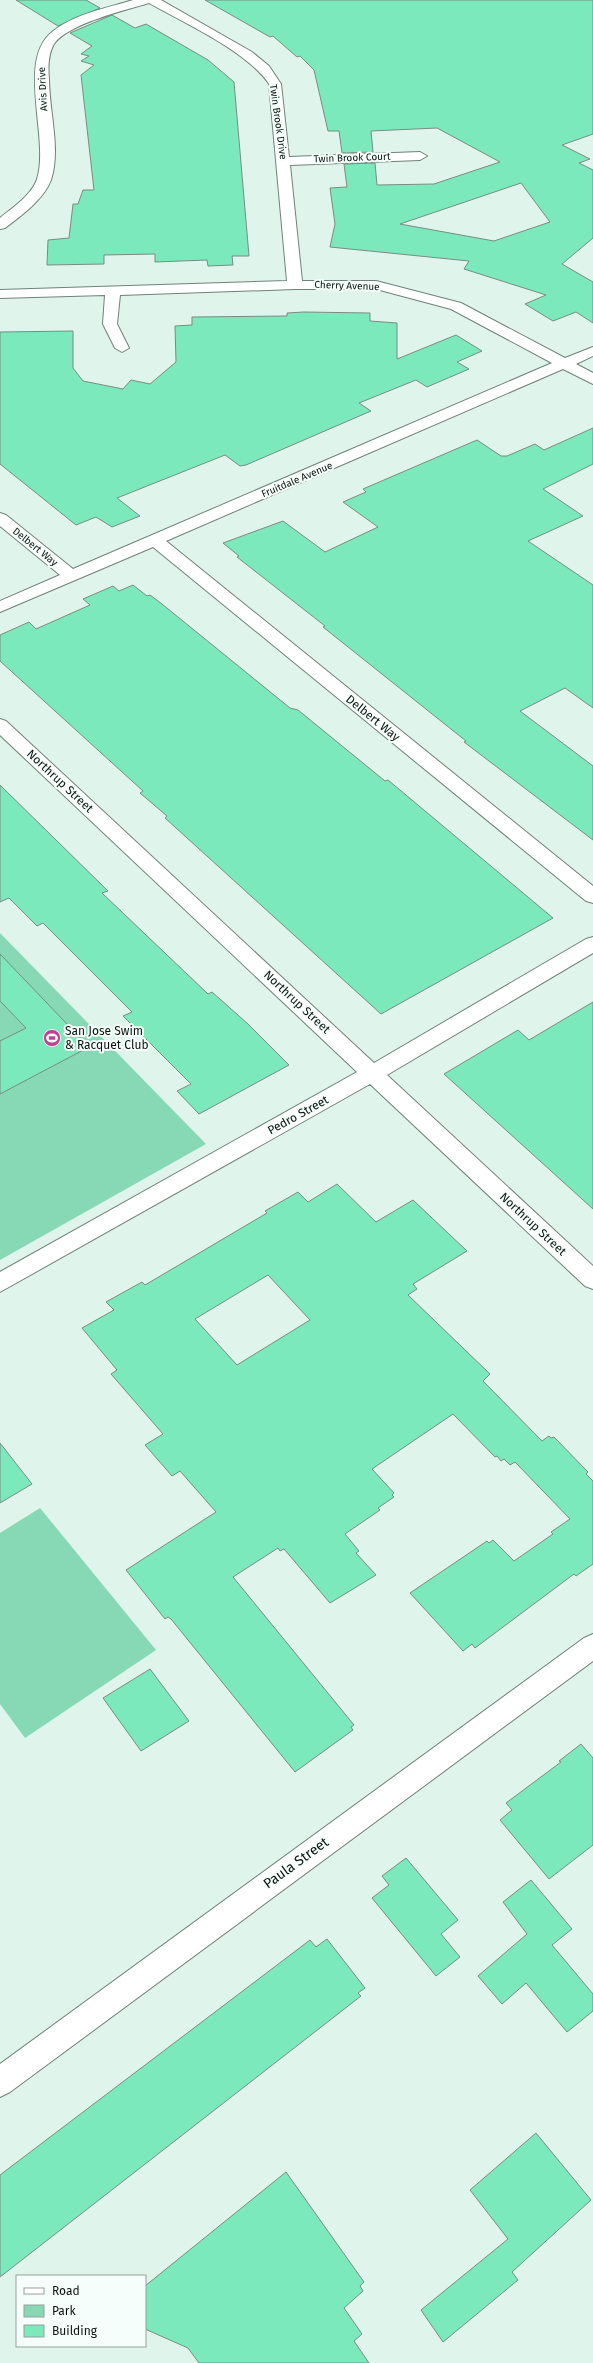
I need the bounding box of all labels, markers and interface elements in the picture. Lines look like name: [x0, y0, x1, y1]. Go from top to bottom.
street label: Avis Drive: [36, 67, 50, 111]
street label: Twin Brook Drive: [267, 84, 289, 160]
street label: Twin Brook Court: [313, 151, 391, 165]
street label: Cherry Avenue: [314, 279, 380, 293]
street label: Fruitdale Avenue: [260, 460, 334, 500]
street label: Delbert Way: [10, 525, 60, 569]
street label: Delbert Way: [343, 692, 403, 744]
street label: Northrup Street: [24, 747, 97, 816]
street label: Northrup Street: [261, 968, 334, 1037]
place label: San Jose Swim & Racquet Club: [65, 1024, 149, 1052]
sports icon: San Jose Swim & Racquet Club: [42, 1028, 62, 1048]
street label: Pedro Street: [265, 1092, 331, 1137]
street label: Northrup Street: [497, 1190, 570, 1259]
street label: Paula Street: [260, 1833, 333, 1892]
legend: [16, 2275, 146, 2347]
text: Road: [52, 2284, 80, 2298]
text: Park: [52, 2304, 76, 2318]
text: Building: [52, 2324, 98, 2338]

